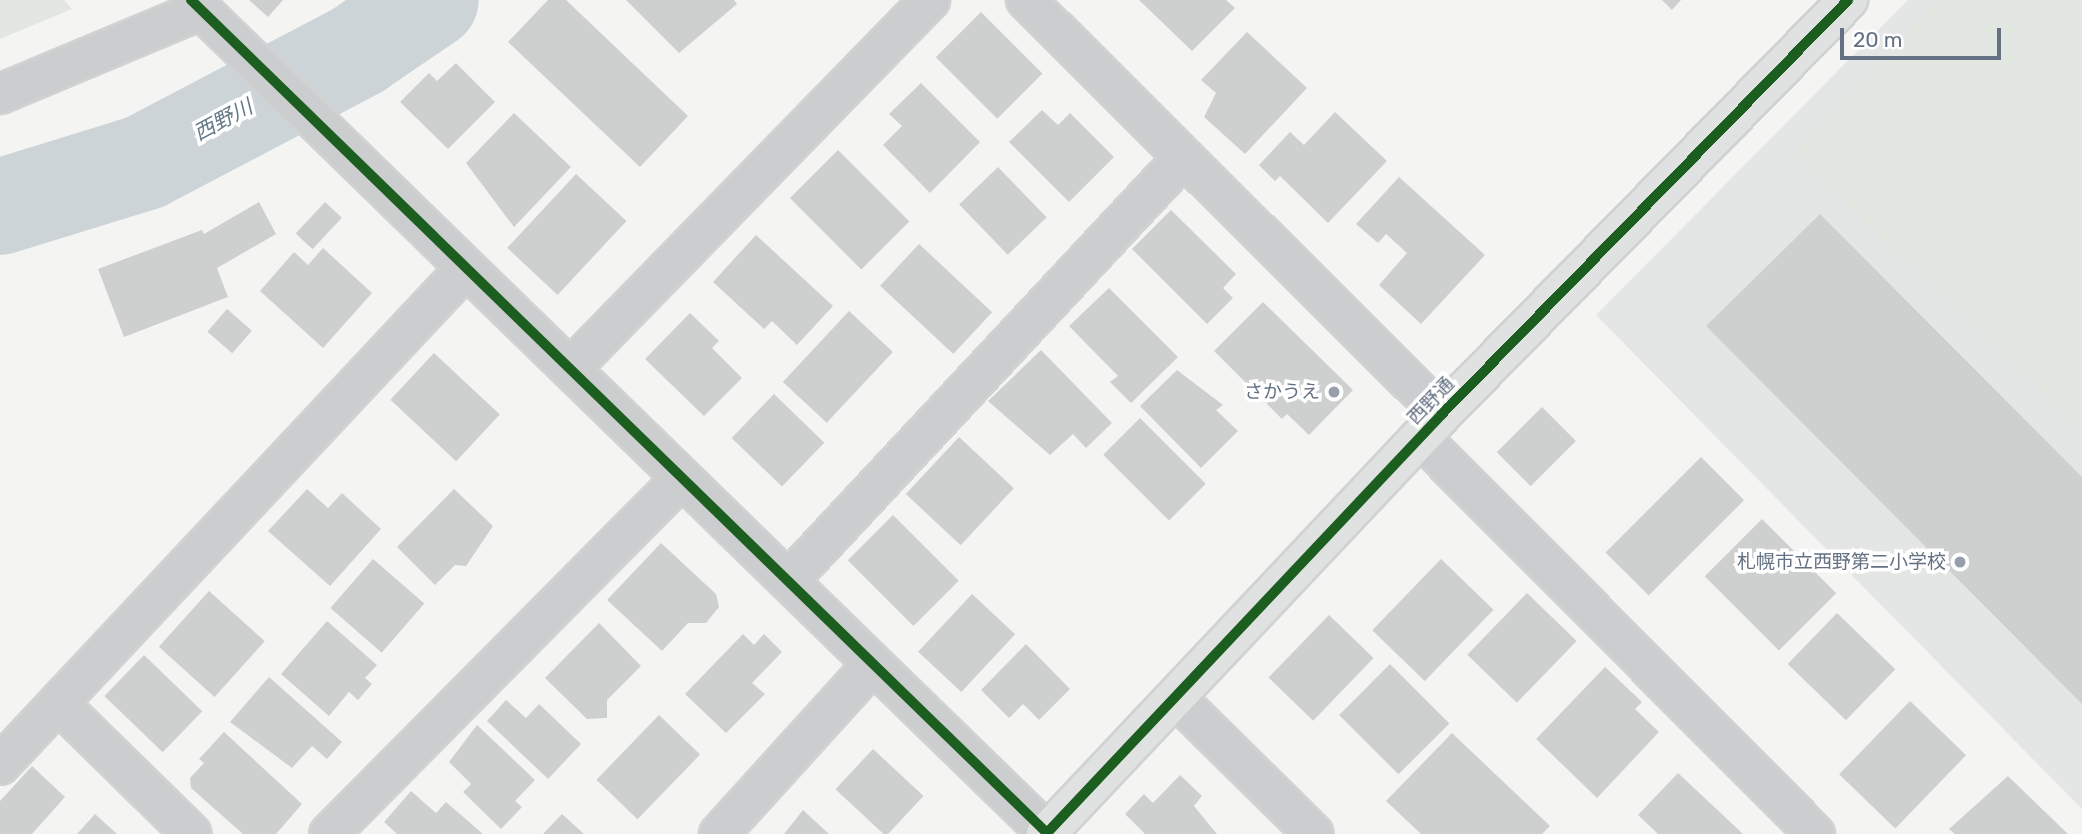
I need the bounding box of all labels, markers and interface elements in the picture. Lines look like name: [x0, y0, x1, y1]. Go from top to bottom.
scale bar: [1844, 14, 2005, 58]
text: 20 m: [1853, 27, 1902, 52]
water label: 西野川: [189, 94, 257, 146]
street label: 西野通: [1403, 373, 1459, 429]
place label: さかうえ: [1244, 381, 1320, 403]
marker: さかうえ: [1326, 384, 1342, 400]
place label: 札幌市立西野第二小学校: [1737, 551, 1946, 573]
marker: 札幌市立西野第二小学校: [1952, 554, 1968, 570]

